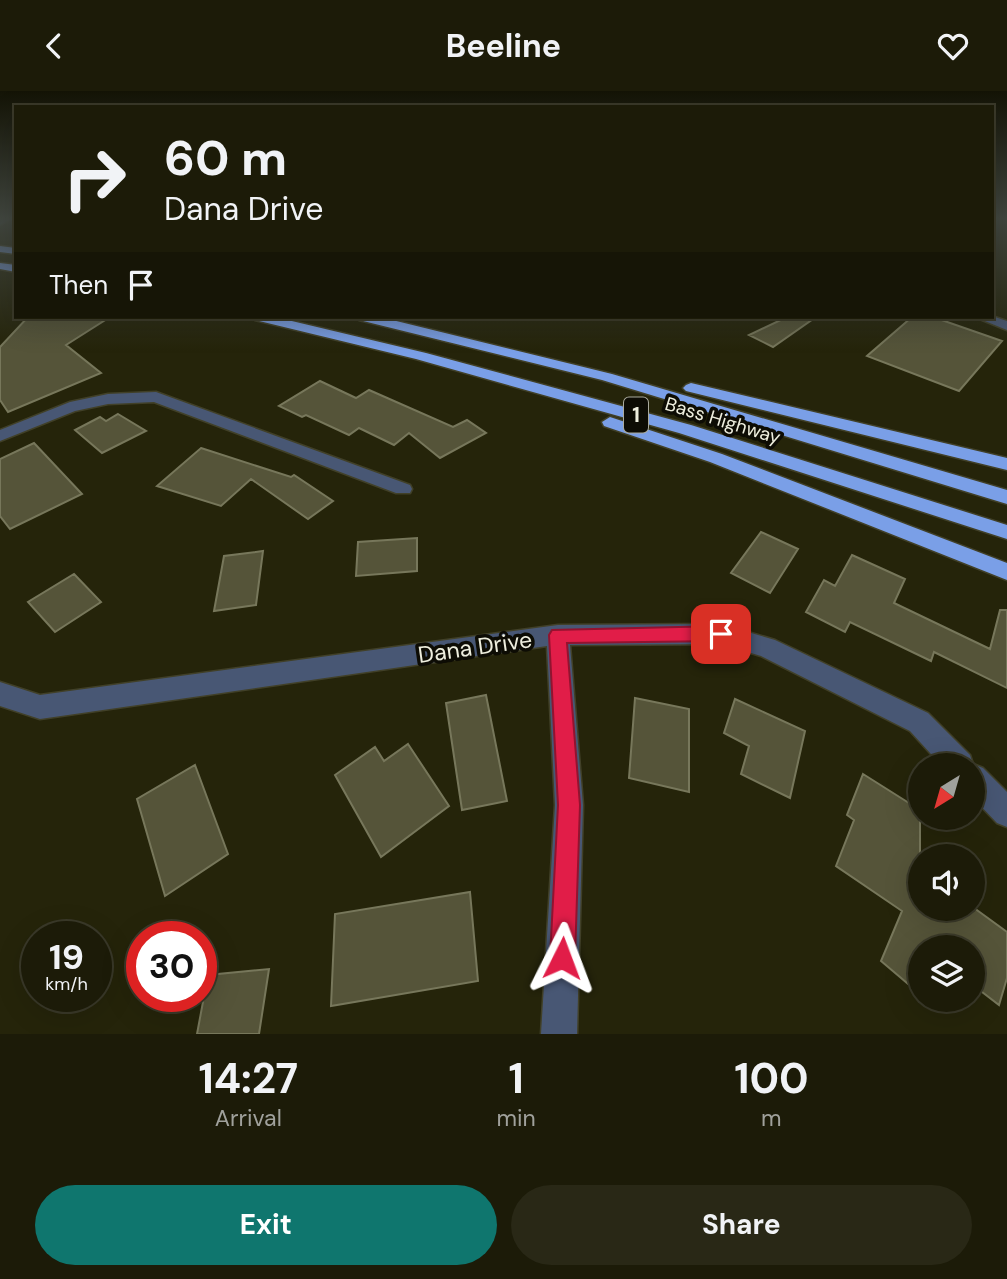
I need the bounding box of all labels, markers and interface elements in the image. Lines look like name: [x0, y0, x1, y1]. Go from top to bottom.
text: Beeline: [446, 25, 561, 67]
icon: back: [35, 27, 73, 65]
icon: heart: [934, 27, 972, 65]
text: 60 m: [164, 126, 287, 190]
icon: right: [49, 133, 140, 224]
text: Dana Drive: [164, 188, 324, 230]
icon: arrive: [122, 266, 160, 304]
text: Then: [49, 268, 108, 302]
street label: Bass Highway: [662, 391, 784, 450]
road number: 1: [624, 397, 648, 433]
pin: [691, 604, 751, 664]
icon: arrive: [702, 615, 740, 653]
street label: Dana Drive: [416, 624, 534, 670]
north arrow: [908, 753, 985, 829]
map controls: [908, 753, 985, 1012]
button: sound: [908, 844, 985, 921]
speed limit sign: 30: [126, 921, 217, 1012]
position arrow: [525, 921, 599, 995]
text: 19: [49, 934, 84, 980]
button: layers: [908, 935, 985, 1012]
text: km/h: [45, 972, 88, 996]
text: 14:27: [198, 1051, 298, 1106]
text: 1: [508, 1051, 524, 1106]
text: 100: [734, 1051, 809, 1106]
text: Arrival: [215, 1103, 282, 1133]
text: min: [497, 1103, 536, 1133]
text: m: [761, 1103, 782, 1133]
button: Exit: [35, 1185, 497, 1265]
button: Share: [511, 1185, 972, 1265]

